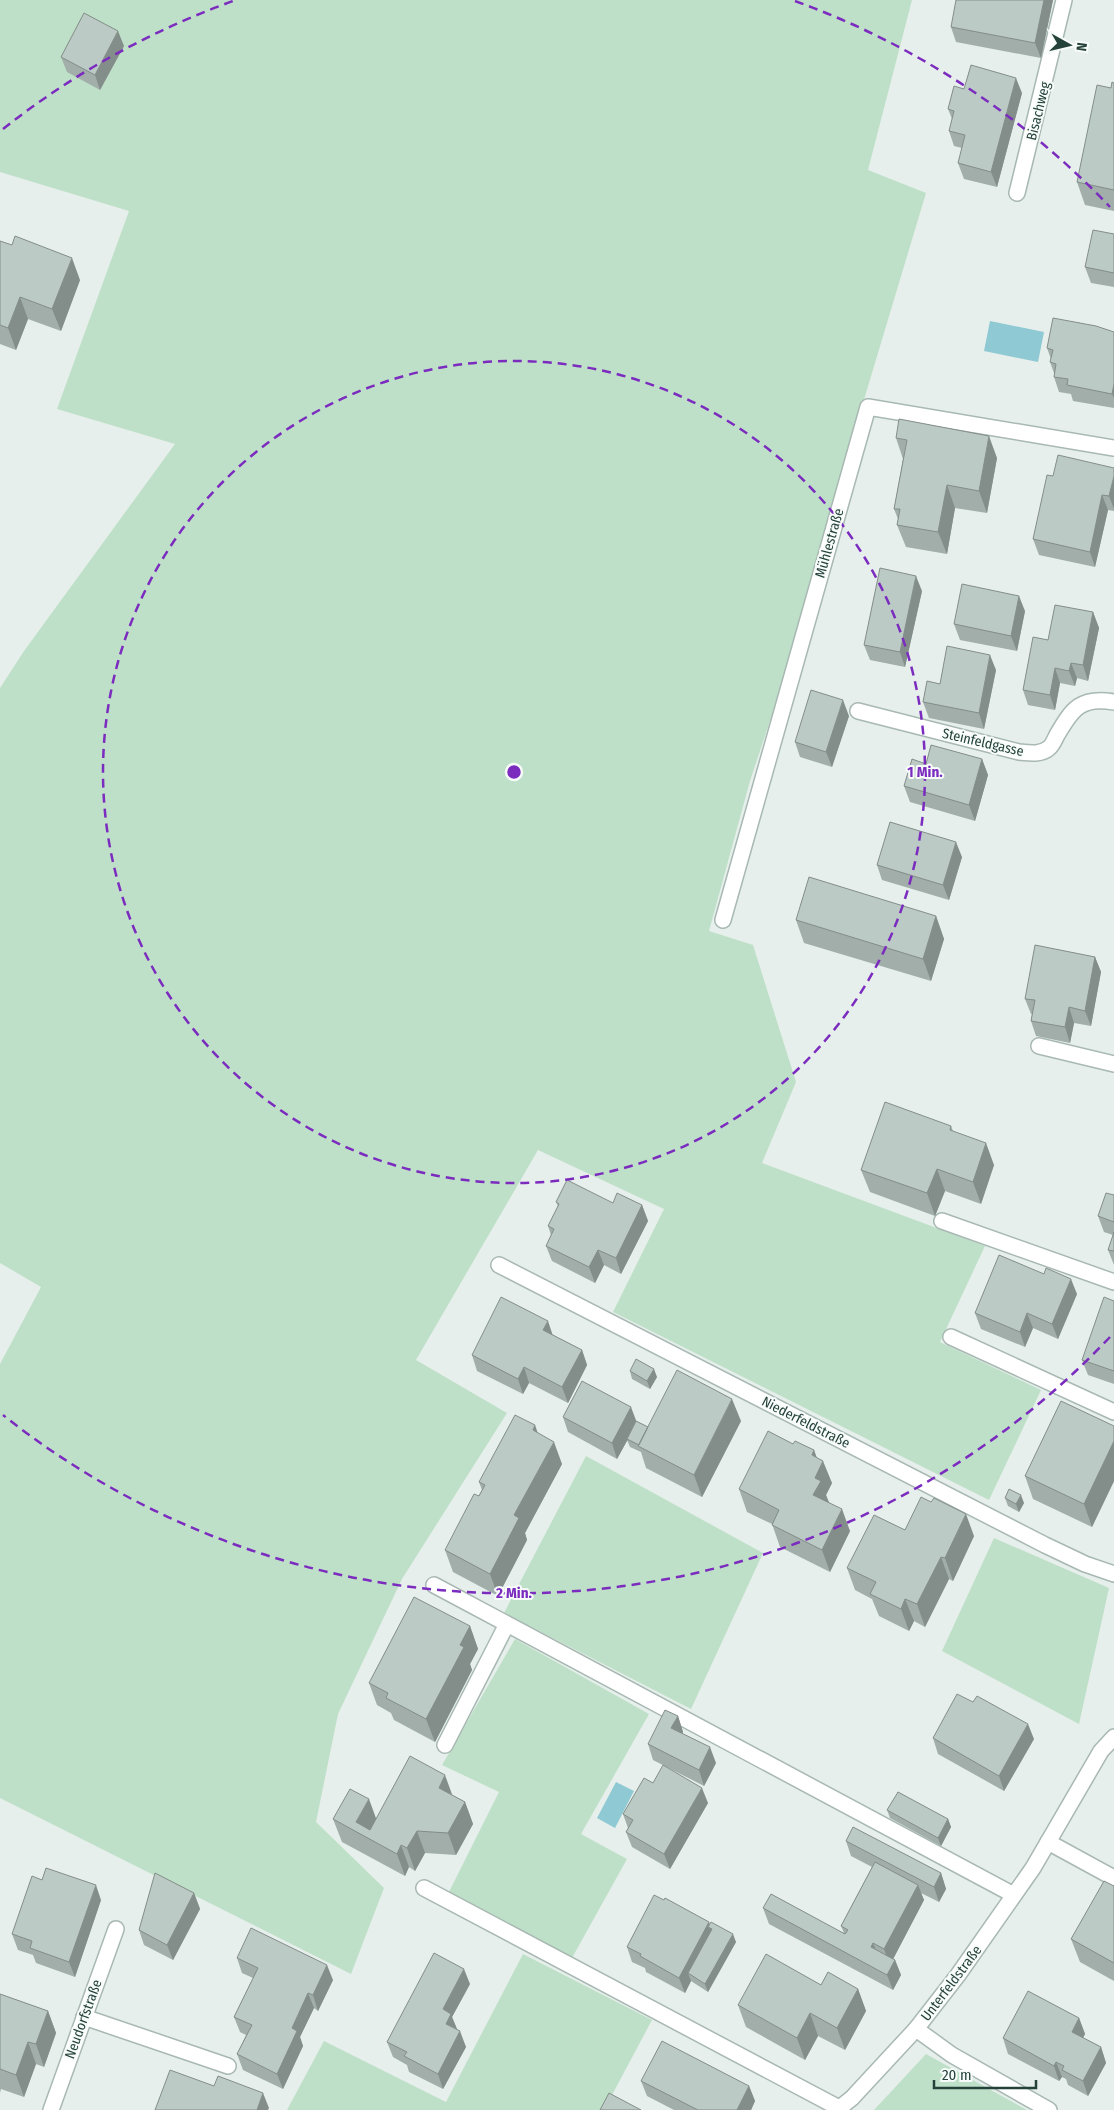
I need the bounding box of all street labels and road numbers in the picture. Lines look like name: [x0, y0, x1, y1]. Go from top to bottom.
street label: Bisachweg: [1023, 80, 1054, 142]
street label: Mühlestraße: [811, 506, 848, 580]
street label: Steinfeldgasse: [940, 725, 1025, 760]
street label: Niederfeldstraße: [759, 1393, 853, 1452]
street label: Unterfeldstraße: [917, 1942, 985, 2024]
street label: Neudorfstraße: [61, 1977, 106, 2061]

